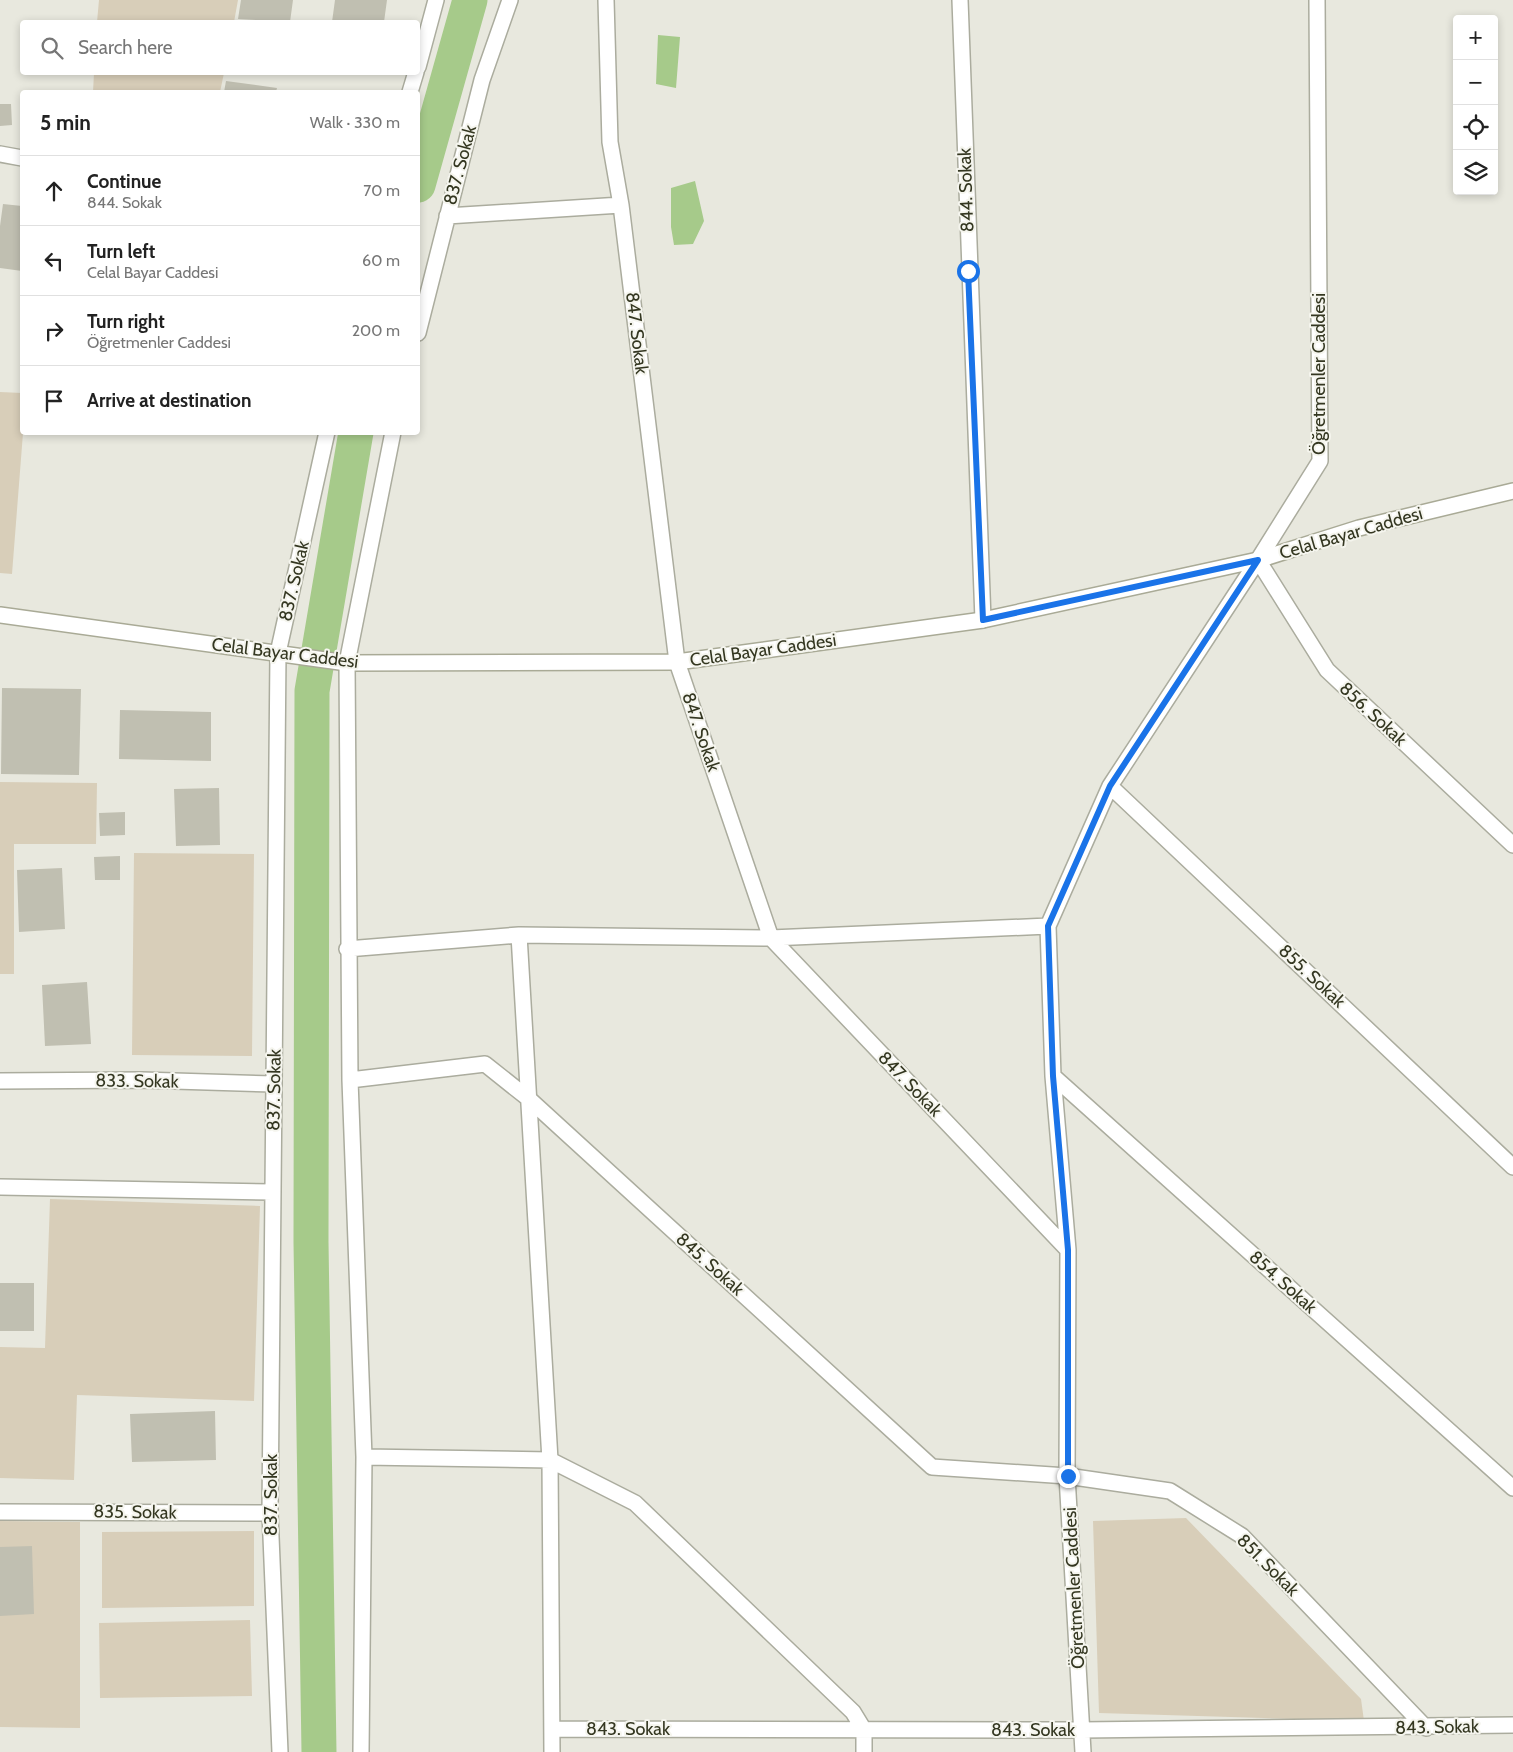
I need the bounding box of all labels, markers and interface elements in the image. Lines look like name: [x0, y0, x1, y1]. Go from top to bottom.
map controls: [1453, 15, 1498, 195]
button: +: [1453, 15, 1498, 60]
search box: [20, 20, 420, 75]
icon: search: [38, 34, 66, 62]
text: Search here: [78, 36, 172, 59]
button: −: [1453, 60, 1498, 105]
button: locate: [1453, 105, 1498, 150]
text: 5 min: [40, 110, 91, 135]
text: Walk · 330 m: [310, 113, 400, 132]
street label: 837. Sokak: [439, 122, 481, 207]
street label: 844. Sokak: [954, 147, 978, 233]
button: layers: [1453, 150, 1498, 195]
text: Continue: [87, 170, 161, 193]
icon: ahead: [40, 177, 68, 205]
text: 70 m: [363, 181, 400, 200]
text: 844. Sokak: [87, 193, 162, 212]
text: Turn left: [87, 240, 155, 263]
icon: left: [40, 247, 68, 275]
text: 60 m: [362, 251, 400, 270]
route start: [957, 260, 980, 283]
text: Celal Bayar Caddesi: [87, 263, 218, 282]
street label: 847. Sokak: [621, 291, 653, 376]
street label: Öğretmenler Caddesi: [1308, 293, 1330, 455]
text: Turn right: [87, 310, 165, 333]
icon: right: [40, 317, 68, 345]
text: 200 m: [352, 321, 400, 340]
text: Öğretmenler Caddesi: [87, 333, 231, 352]
icon: arrive: [40, 387, 68, 415]
text: Arrive at destination: [87, 389, 251, 412]
street label: Celal Bayar Caddesi: [1277, 502, 1425, 564]
street label: 837. Sokak: [274, 538, 314, 623]
street label: Celal Bayar Caddesi: [688, 629, 838, 671]
street label: Celal Bayar Caddesi: [210, 633, 360, 673]
street label: 856. Sokak: [1335, 677, 1412, 751]
street label: 847. Sokak: [677, 689, 725, 775]
street label: 855. Sokak: [1274, 940, 1351, 1013]
street label: 847. Sokak: [873, 1047, 947, 1122]
street label: 837. Sokak: [262, 1048, 286, 1131]
street label: 833. Sokak: [95, 1069, 180, 1093]
street label: 845. Sokak: [671, 1228, 749, 1301]
street label: 854. Sokak: [1245, 1246, 1322, 1319]
street label: 837. Sokak: [260, 1453, 282, 1536]
route end: [1057, 1465, 1080, 1488]
street label: 835. Sokak: [93, 1500, 178, 1524]
street label: Öğretmenler Caddesi: [1059, 1507, 1089, 1669]
street label: 851. Sokak: [1232, 1529, 1305, 1602]
street label: 843. Sokak: [1395, 1715, 1480, 1739]
street label: 843. Sokak: [586, 1718, 671, 1740]
street label: 843. Sokak: [991, 1719, 1076, 1741]

